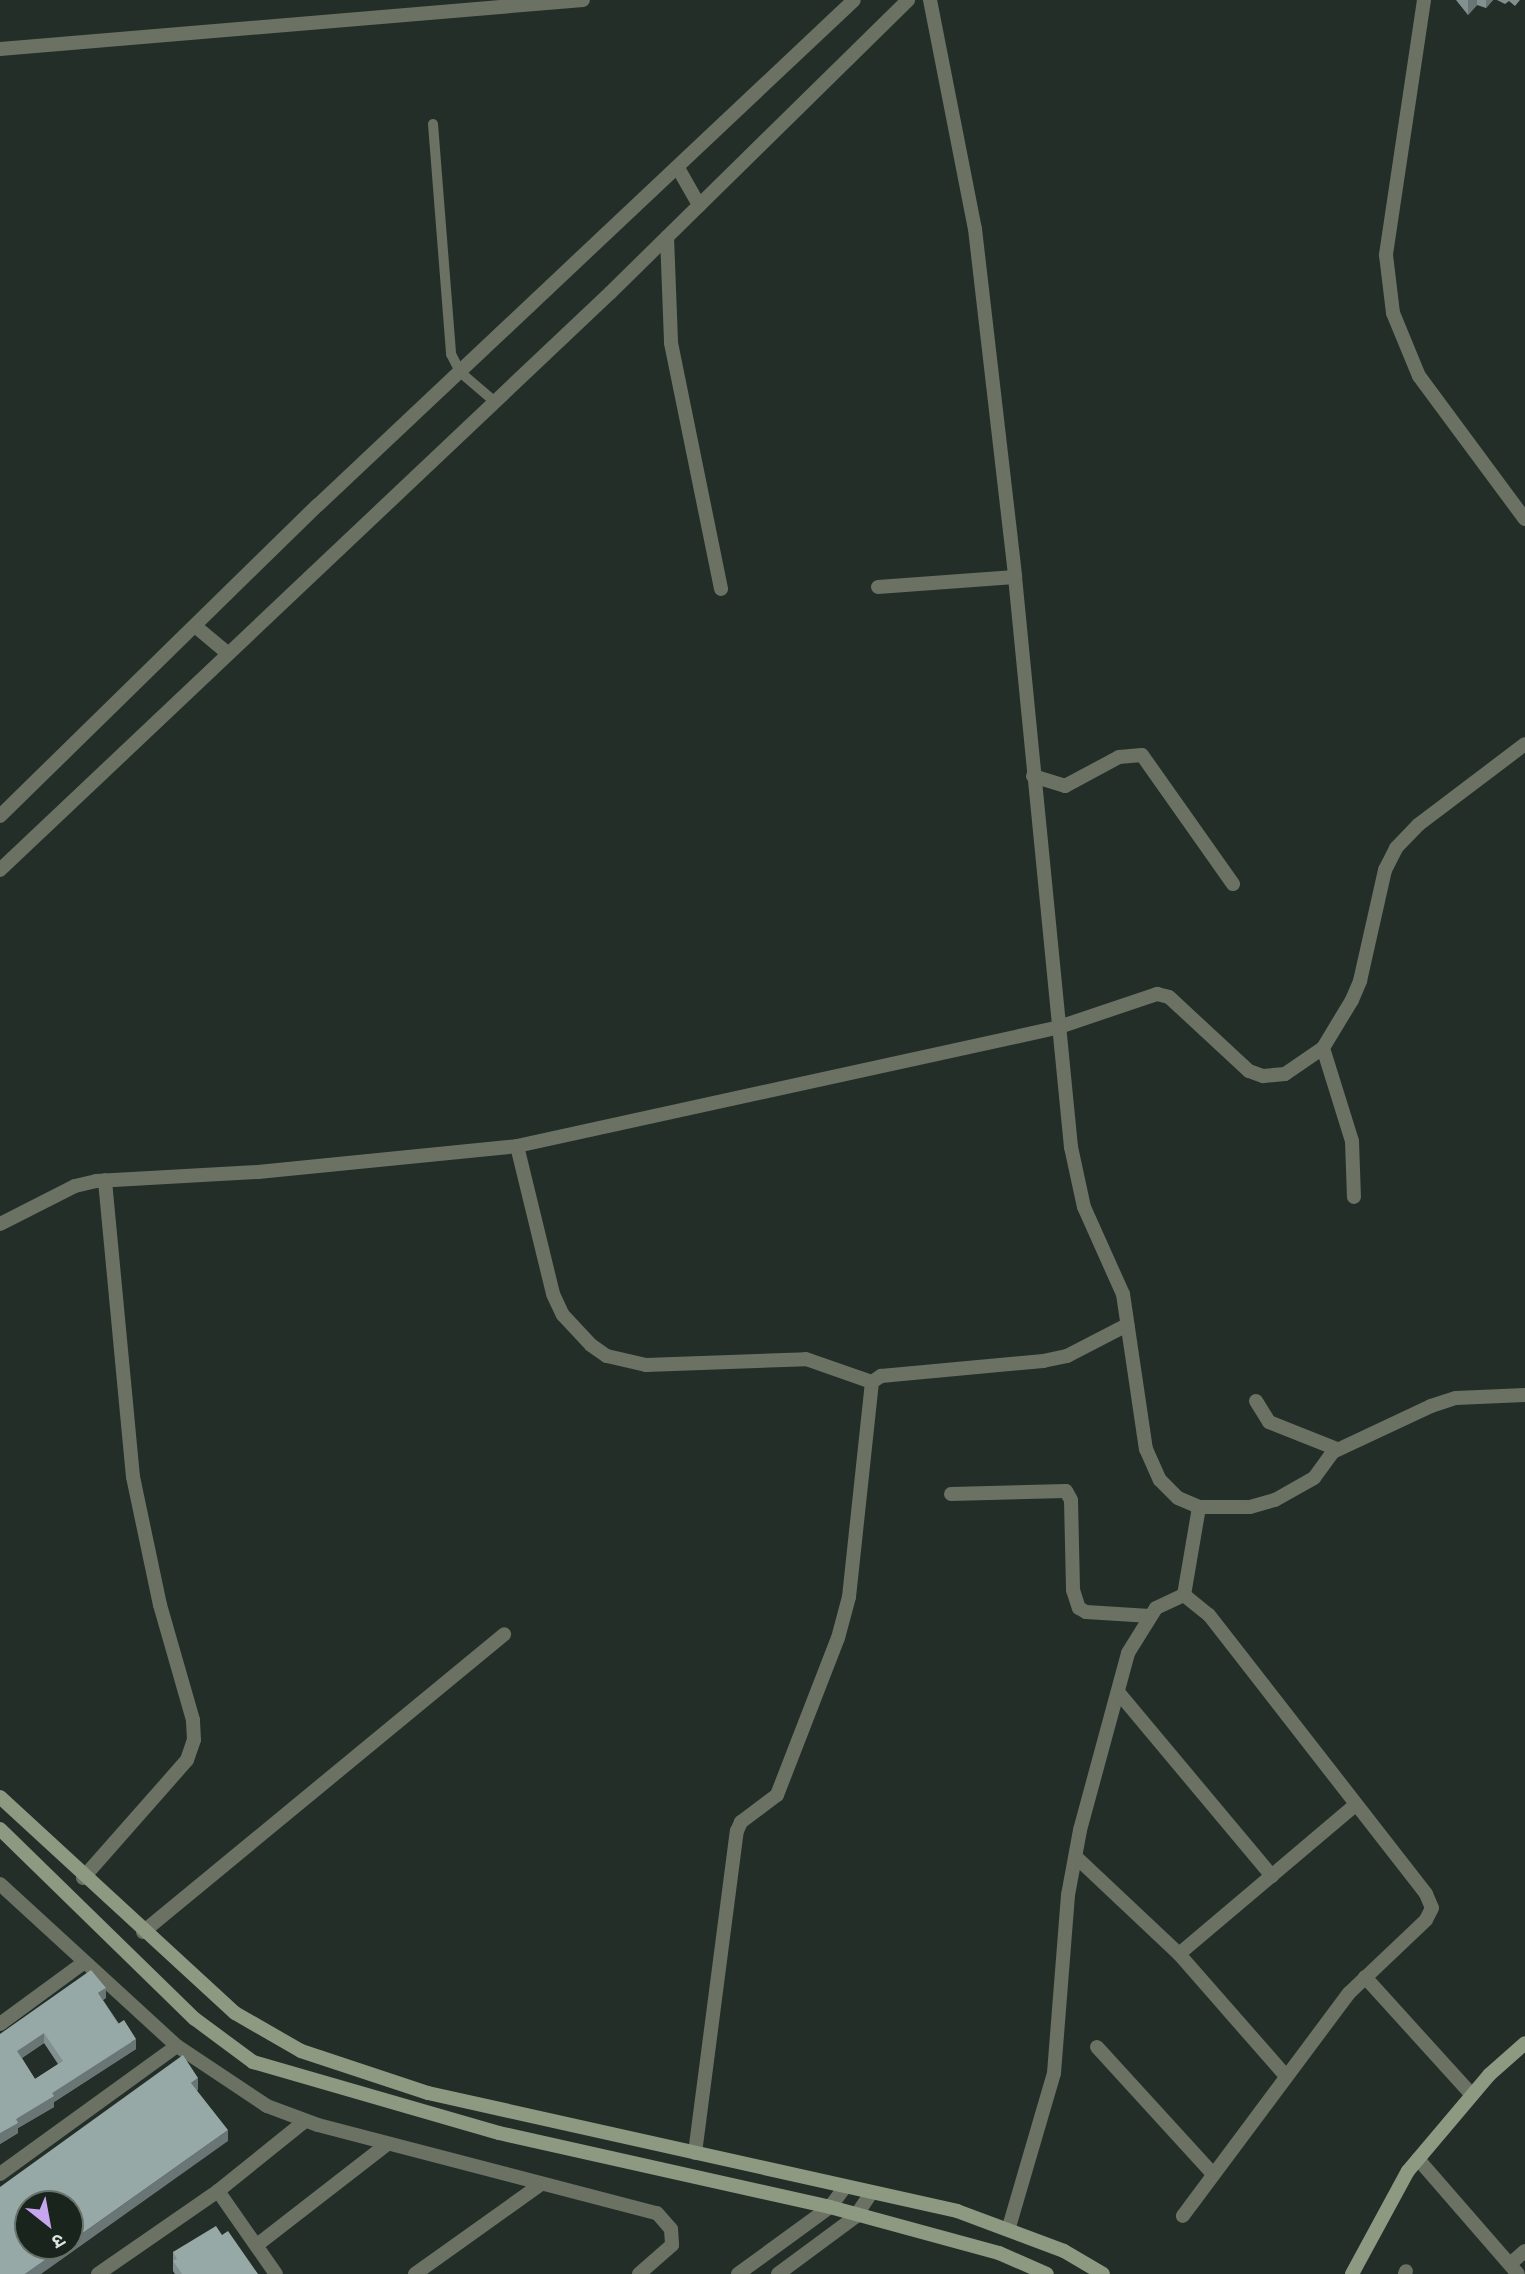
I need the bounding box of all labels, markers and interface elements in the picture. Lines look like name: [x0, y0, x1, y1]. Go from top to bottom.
north arrow: [14, 2190, 84, 2260]
text: उ: [48, 2229, 70, 2254]

